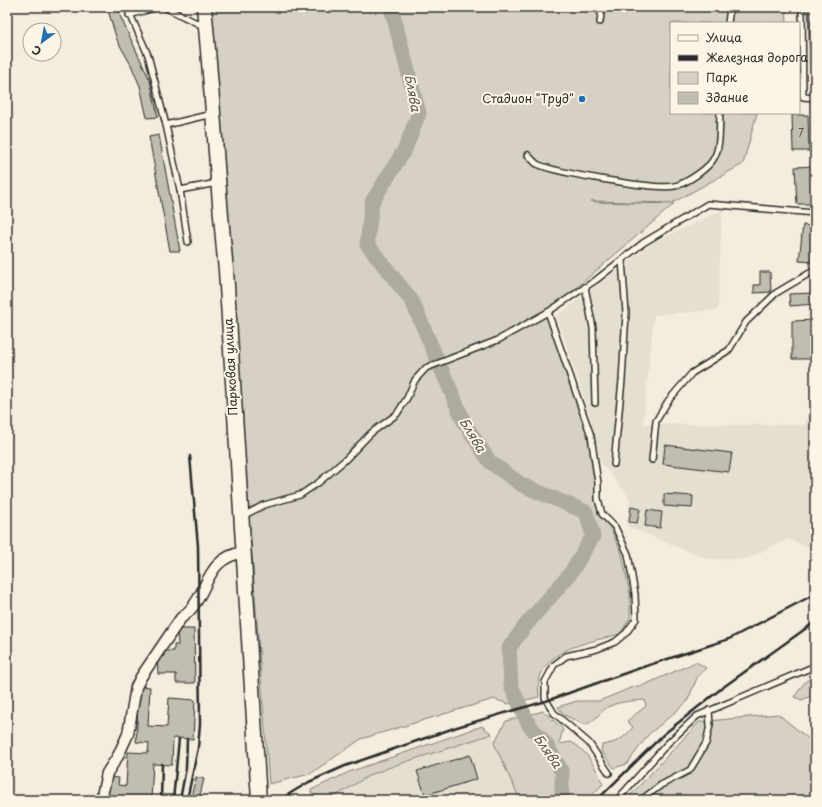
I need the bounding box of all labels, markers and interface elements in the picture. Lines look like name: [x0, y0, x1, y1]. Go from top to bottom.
north arrow: [22, 22, 62, 62]
legend: [670, 22, 800, 114]
text: Улица: [706, 28, 742, 46]
text: С: [28, 42, 44, 60]
text: Железная дорога: [706, 48, 809, 66]
text: Парк: [706, 68, 738, 86]
water label: Блява: [401, 73, 426, 114]
text: Здание: [706, 88, 748, 106]
place label: Стадион "Труд": [482, 89, 574, 107]
marker: Стадион "Труд": [577, 94, 587, 104]
house number: 7: [798, 125, 804, 140]
street label: Парковая улица: [218, 317, 242, 416]
water label: Блява: [456, 414, 492, 456]
water label: Блява: [530, 730, 567, 772]

